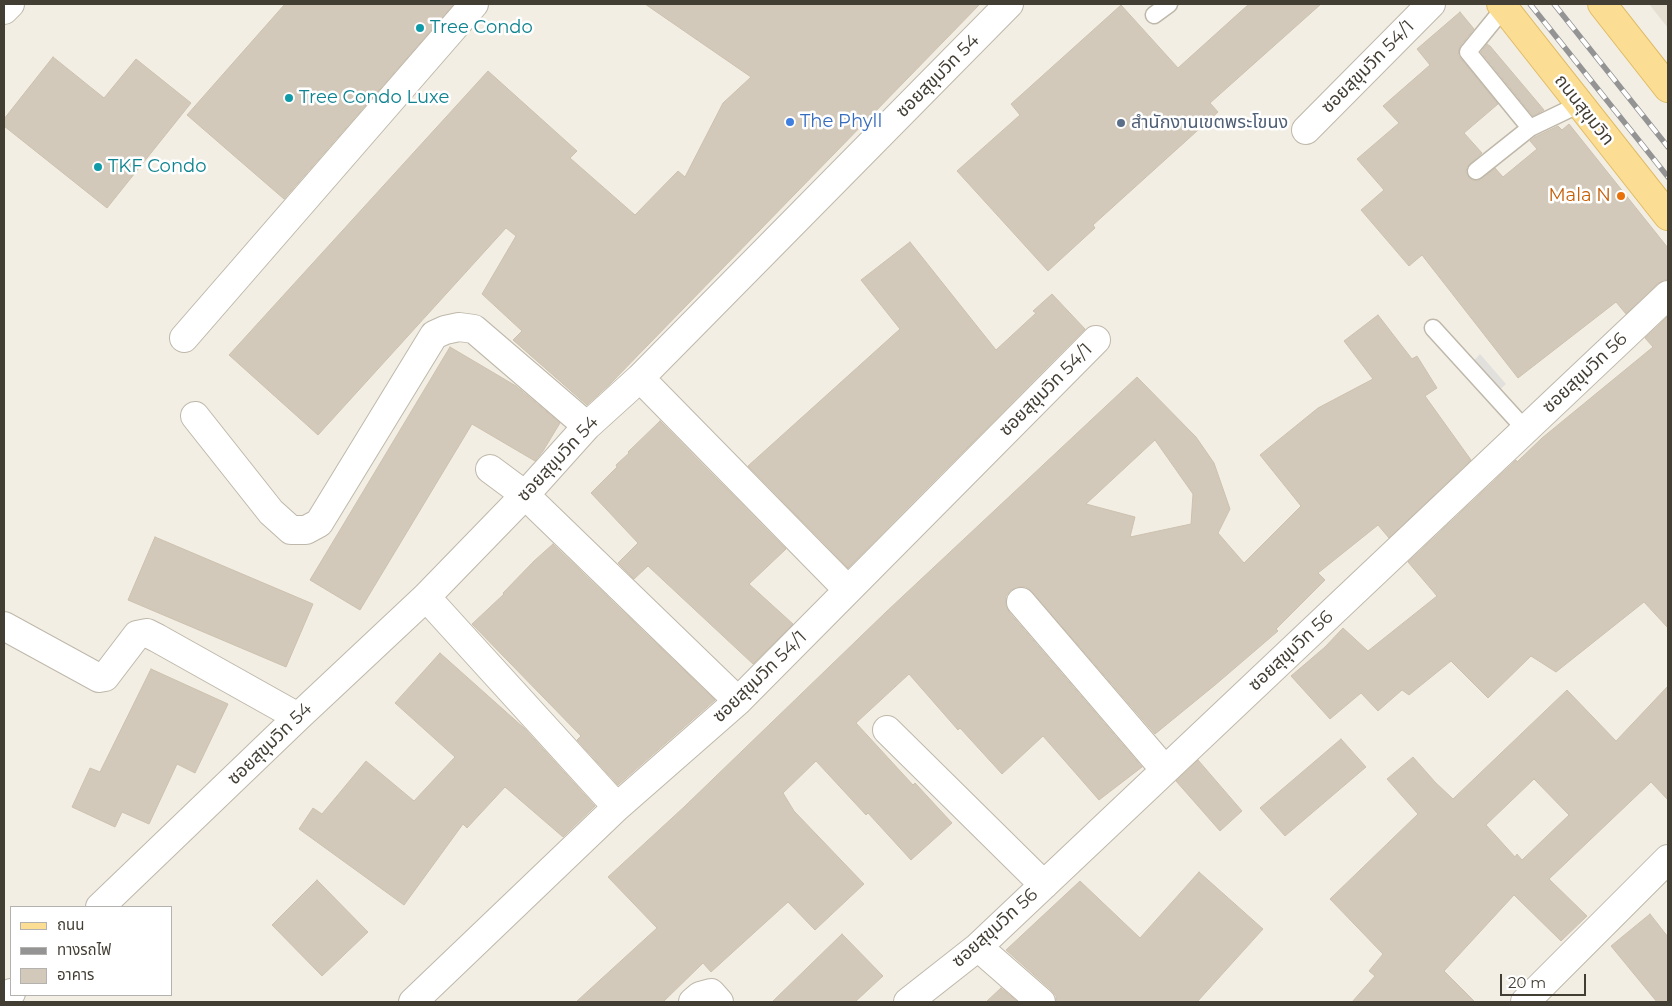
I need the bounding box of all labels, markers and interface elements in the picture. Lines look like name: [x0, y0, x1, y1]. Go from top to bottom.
street label: ซอยสุขุมวิท 54/1: [1317, 16, 1419, 118]
place label: Tree Condo: [430, 17, 533, 39]
marker: Tree Condo: [414, 22, 426, 34]
street label: ซอยสุขุมวิท 54: [892, 30, 984, 122]
street label: ถนนสุขุมวิท: [1550, 70, 1618, 150]
place label: Tree Condo Luxe: [299, 87, 449, 109]
marker: Tree Condo Luxe: [283, 92, 295, 104]
place label: The Phyll: [800, 111, 882, 133]
place label: สำนักงานเขตพระโขนง: [1131, 112, 1288, 134]
marker: The Phyll: [784, 116, 796, 128]
marker: สำนักงานเขตพระโขนง: [1115, 117, 1127, 129]
place label: TKF Condo: [108, 156, 207, 178]
marker: TKF Condo: [92, 161, 104, 173]
place label: Mala N: [1548, 185, 1611, 207]
marker: Mala N: [1615, 190, 1627, 202]
street label: ซอยสุขุมวิท 56: [1538, 328, 1632, 418]
street label: ซอยสุขุมวิท 54/1: [995, 339, 1097, 441]
street label: ซอยสุขุมวิท 54: [513, 412, 603, 506]
street label: ซอยสุขุมวิท 56: [1244, 606, 1338, 696]
street label: ซอยสุขุมวิท 54/1: [708, 627, 812, 727]
street label: ซอยสุขุมวิท 54: [223, 698, 317, 790]
street label: ซอยสุขุมวิท 56: [948, 884, 1042, 972]
legend: [10, 906, 172, 996]
text: ถนน: [57, 915, 84, 934]
text: ทางรถไฟ: [57, 940, 111, 959]
scale bar: [1502, 964, 1588, 996]
text: อาคาร: [57, 965, 94, 984]
text: 20 m: [1508, 973, 1546, 992]

